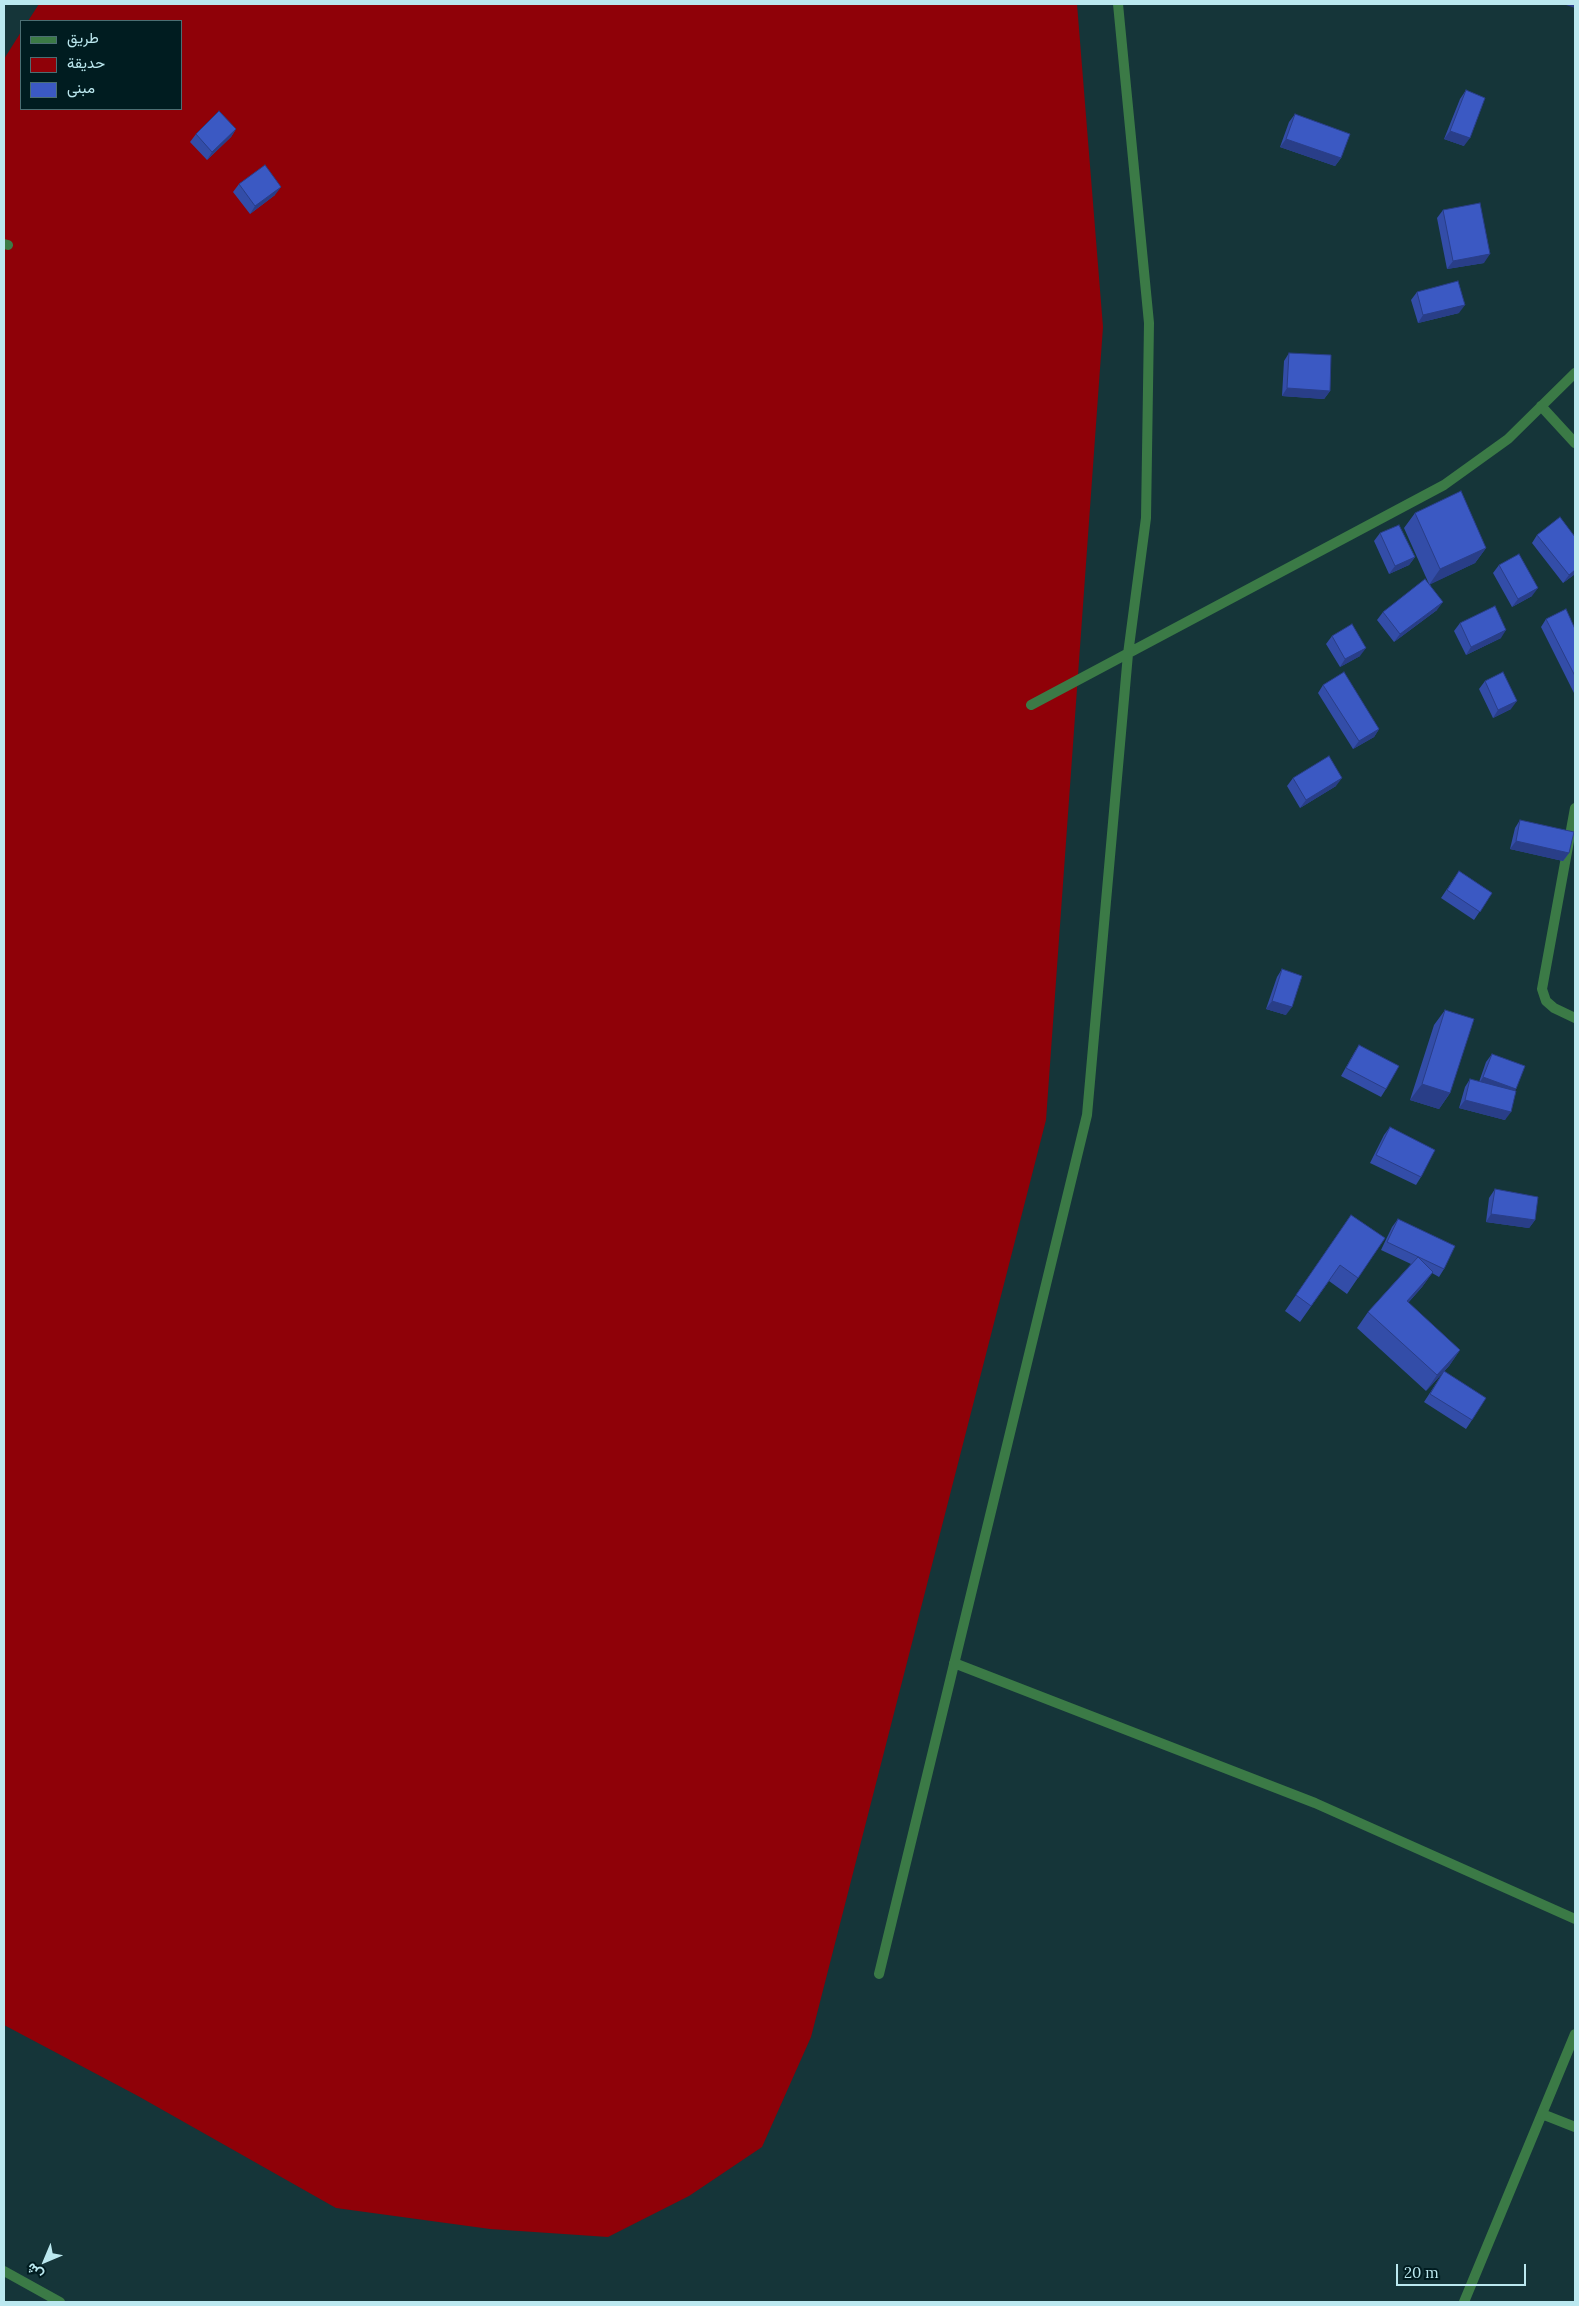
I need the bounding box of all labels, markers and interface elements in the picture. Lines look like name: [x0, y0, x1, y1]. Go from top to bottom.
legend: [20, 20, 182, 110]
text: طريق: [67, 28, 99, 47]
text: حديقة: [67, 53, 105, 72]
text: مبنى: [67, 78, 95, 97]
north arrow: [20, 2236, 70, 2286]
scale bar: [1399, 2254, 1529, 2286]
text: ش: [22, 2259, 47, 2284]
text: 20 m: [1404, 2263, 1439, 2282]

